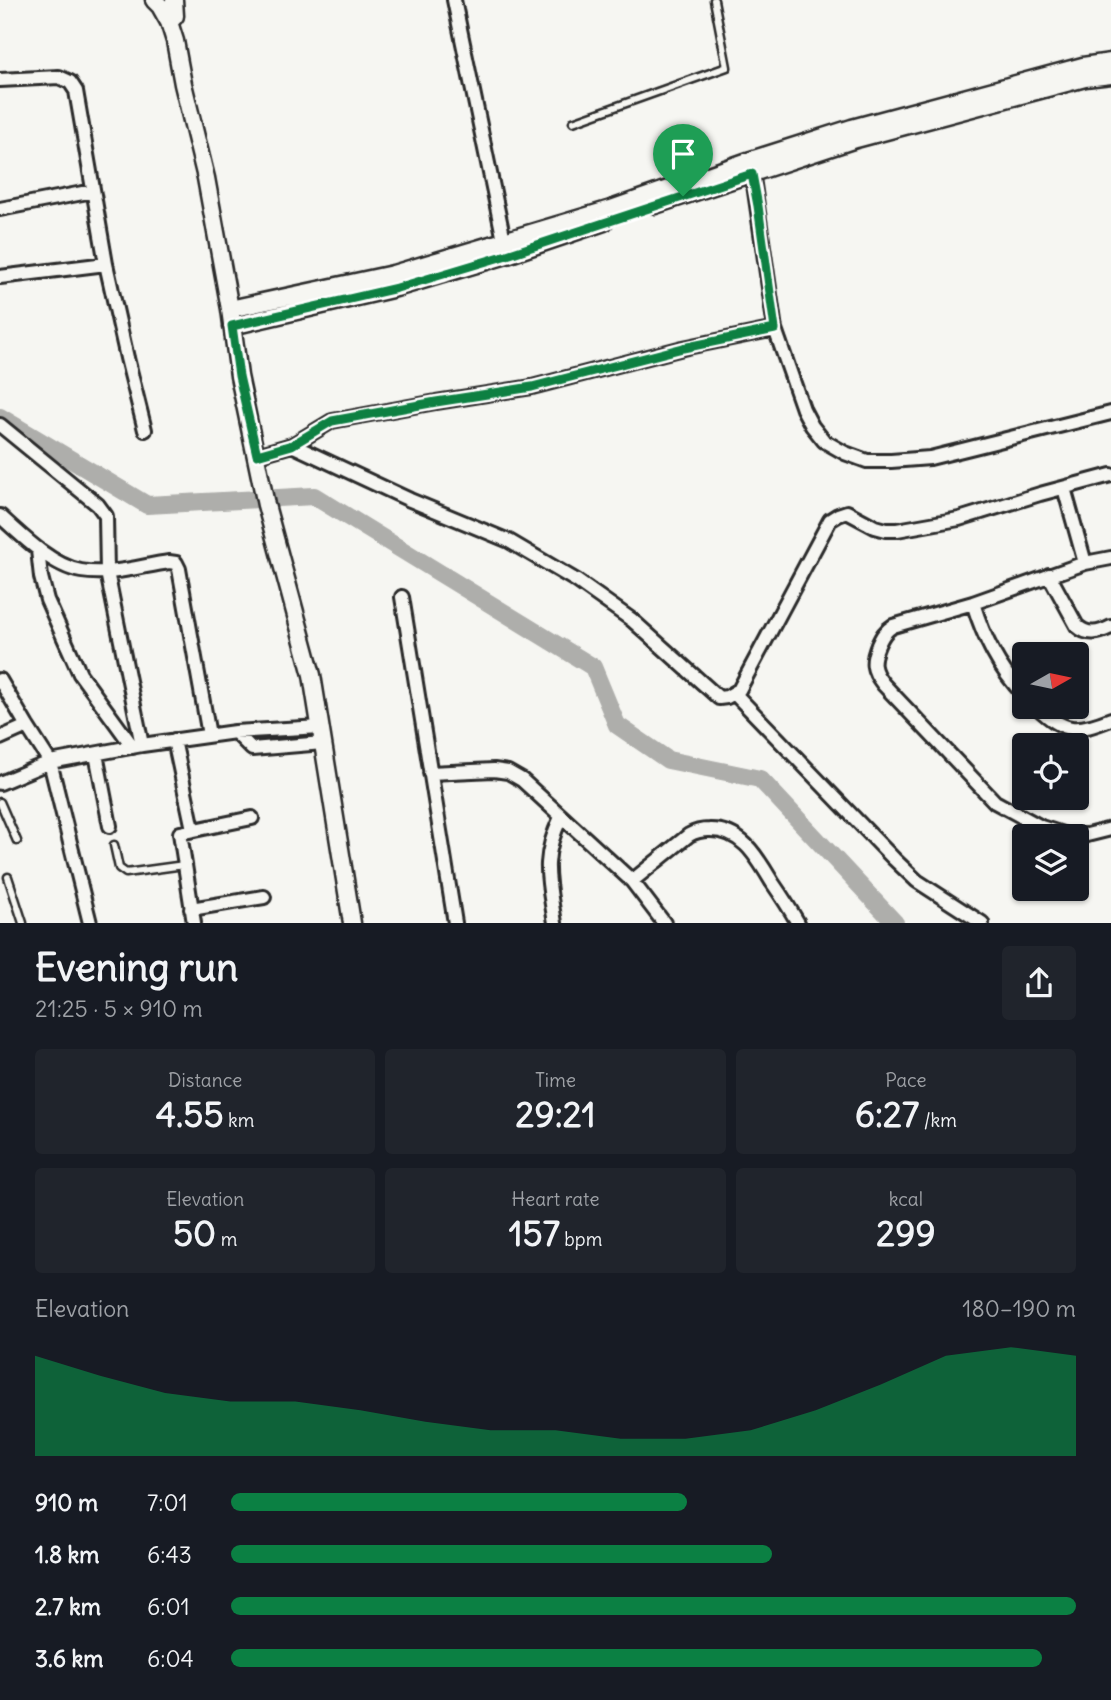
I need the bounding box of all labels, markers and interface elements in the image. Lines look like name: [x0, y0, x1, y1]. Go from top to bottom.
pin: [653, 124, 713, 196]
icon: arrive: [664, 135, 702, 173]
north arrow: [1012, 642, 1088, 719]
map controls: [1012, 642, 1089, 901]
button: locate: [1012, 733, 1089, 810]
button: layers: [1012, 824, 1089, 901]
text: Evening run: [35, 944, 238, 991]
button: share: [1002, 946, 1076, 1020]
text: 21:25 · 5 × 910 m: [35, 994, 203, 1023]
text: Distance: [168, 1068, 242, 1092]
text: Time: [535, 1068, 576, 1092]
text: Pace: [885, 1068, 926, 1092]
text: 4.55: [156, 1092, 224, 1136]
text: 29:21: [515, 1092, 596, 1136]
text: 6:27: [855, 1092, 919, 1136]
text: km: [224, 1108, 254, 1132]
text: /km: [919, 1108, 957, 1132]
text: Elevation: [166, 1187, 244, 1211]
text: Heart rate: [511, 1187, 600, 1211]
text: kcal: [889, 1187, 923, 1211]
text: 50: [173, 1211, 216, 1255]
text: 157: [509, 1211, 560, 1255]
text: 299: [876, 1211, 936, 1255]
text: m: [216, 1227, 237, 1251]
text: bpm: [560, 1227, 602, 1251]
text: Elevation: [35, 1294, 129, 1323]
text: 180–190 m: [962, 1294, 1076, 1323]
text: 910 m: [35, 1488, 98, 1517]
text: 7:01: [147, 1488, 188, 1517]
text: 1.8 km: [35, 1540, 100, 1569]
text: 6:43: [147, 1540, 192, 1569]
text: 2.7 km: [35, 1592, 101, 1621]
text: 6:01: [147, 1592, 190, 1621]
text: 3.6 km: [35, 1644, 103, 1673]
text: 6:04: [147, 1644, 194, 1673]

